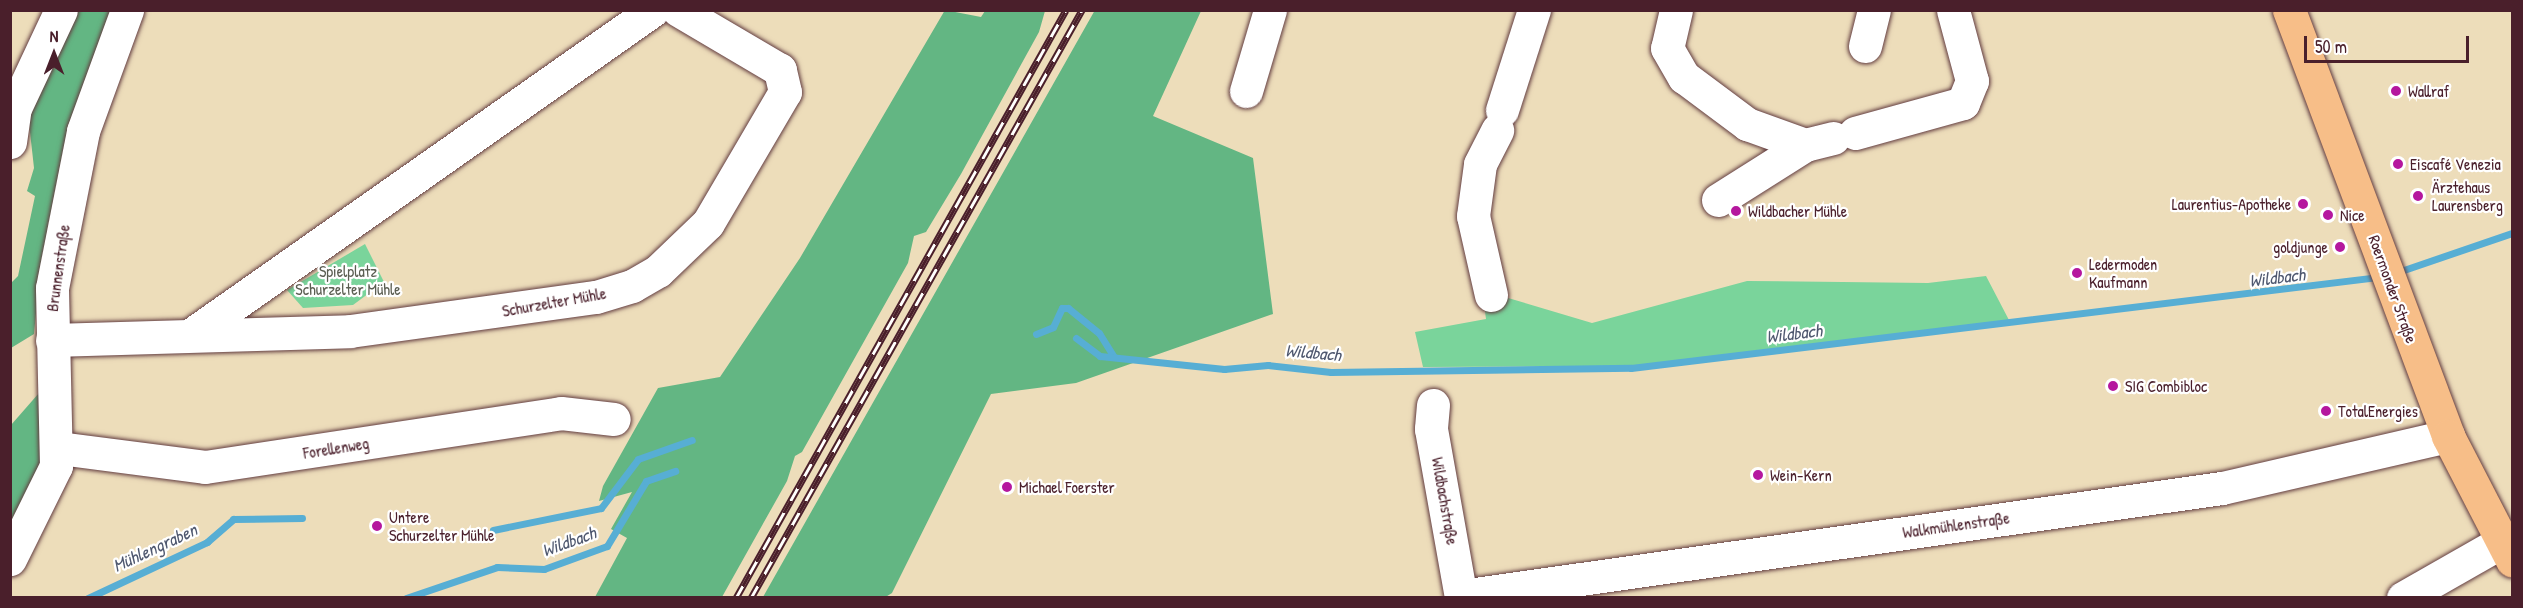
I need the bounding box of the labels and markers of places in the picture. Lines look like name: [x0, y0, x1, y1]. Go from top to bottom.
place label: Wallraf: [2408, 81, 2449, 101]
marker: Wallraf: [2389, 84, 2403, 98]
place label: Eiscafé Venezia: [2410, 154, 2501, 174]
marker: Eiscafé Venezia: [2391, 157, 2405, 171]
place label: Ärztehaus Laurensberg: [2432, 177, 2503, 215]
marker: Ärztehaus Laurensberg: [2409, 187, 2427, 205]
place label: Laurentius-Apotheke: [2172, 194, 2291, 214]
marker: Laurentius-Apotheke: [2296, 197, 2310, 211]
place label: Wildbacher Mühle: [1748, 201, 1847, 221]
marker: Wildbacher Mühle: [1729, 204, 1743, 218]
place label: Nice: [2340, 205, 2365, 225]
marker: Nice: [2321, 208, 2335, 222]
place label: goldjunge: [2273, 237, 2328, 257]
marker: goldjunge: [2333, 240, 2347, 254]
place label: Ledermoden Kaufmann: [2089, 254, 2157, 292]
marker: Ledermoden Kaufmann: [2070, 266, 2084, 280]
place label: SIG Combibloc: [2125, 376, 2207, 396]
marker: SIG Combibloc: [2106, 379, 2120, 393]
place label: TotalEnergies: [2338, 401, 2418, 421]
marker: TotalEnergies: [2319, 404, 2333, 418]
place label: Wein-Kern: [1770, 465, 1832, 485]
marker: Wein-Kern: [1751, 468, 1765, 482]
place label: Michael Foerster: [1019, 477, 1115, 497]
marker: Michael Foerster: [1000, 480, 1014, 494]
place label: Untere Schurzelter Mühle: [389, 507, 494, 545]
marker: Untere Schurzelter Mühle: [370, 519, 384, 533]

